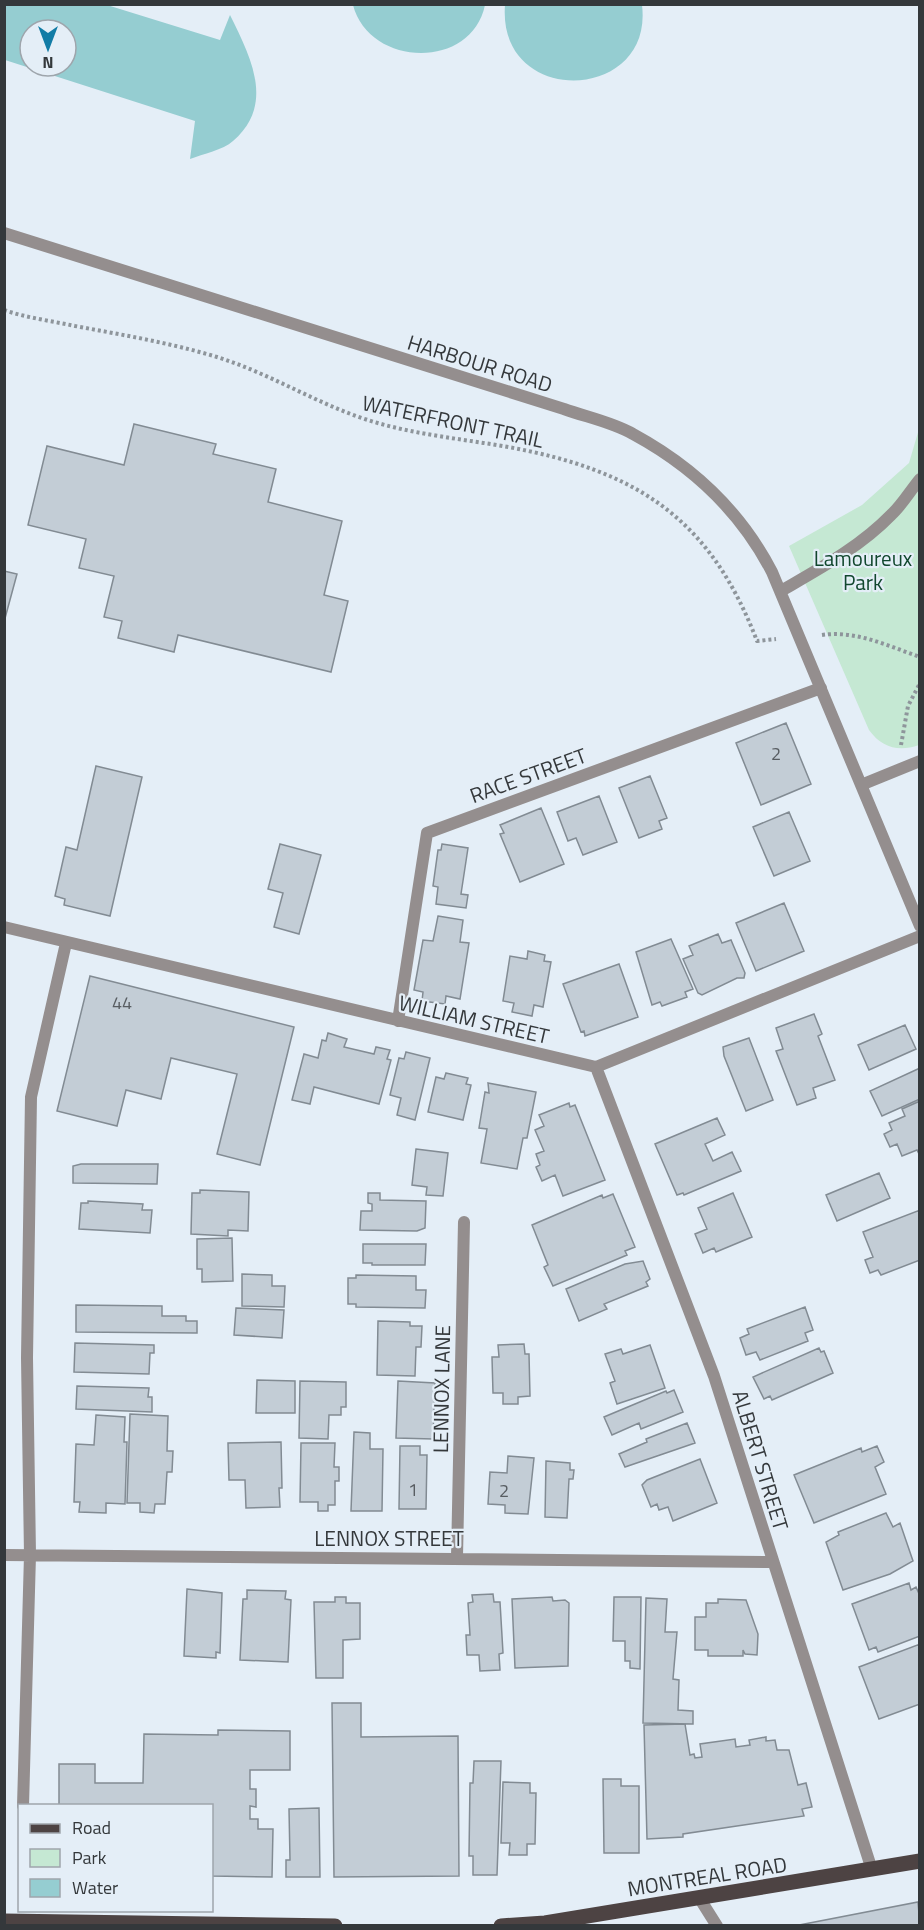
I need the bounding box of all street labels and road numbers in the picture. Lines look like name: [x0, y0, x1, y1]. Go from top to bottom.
street label: HARBOUR ROAD: [404, 326, 556, 400]
street label: WATERFRONT TRAIL: [359, 386, 547, 456]
street label: RACE STREET: [465, 739, 591, 811]
street label: WILLIAM STREET: [396, 986, 552, 1052]
street label: LENNOX LANE: [424, 1325, 458, 1453]
street label: ALBERT STREET: [724, 1386, 798, 1534]
street label: LENNOX STREET: [314, 1522, 464, 1554]
street label: MONTREAL ROAD: [625, 1848, 789, 1904]

